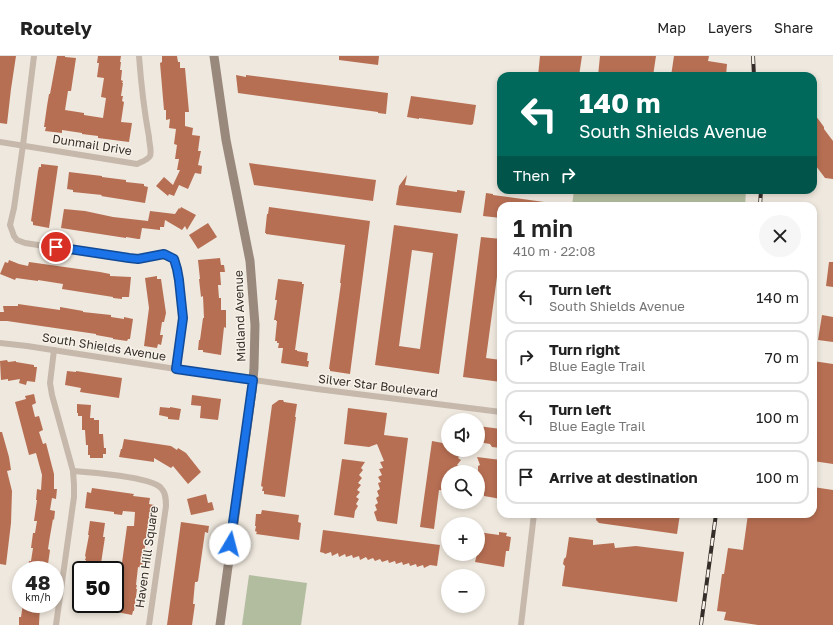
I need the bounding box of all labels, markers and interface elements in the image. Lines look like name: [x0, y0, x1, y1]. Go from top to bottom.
text: Routely: [20, 16, 92, 39]
text: Map: [657, 19, 686, 36]
text: Layers: [708, 19, 752, 36]
text: Share: [774, 19, 813, 36]
text: 140 m: [579, 86, 661, 119]
icon: left: [513, 88, 565, 140]
text: South Shields Avenue: [579, 120, 767, 142]
street label: Dunmail Drive: [51, 131, 133, 158]
icon: right: [557, 164, 579, 186]
text: Then: [513, 166, 549, 184]
text: 1 min: [513, 213, 573, 242]
button: close: [759, 215, 801, 257]
pin: [39, 230, 73, 264]
icon: arrive: [45, 236, 67, 258]
text: 410 m · 22:08: [513, 243, 595, 259]
street label: Midland Avenue: [230, 270, 249, 362]
text: Turn left: [549, 280, 611, 298]
icon: left: [515, 286, 537, 308]
text: 140 m: [756, 288, 799, 306]
text: South Shields Avenue: [549, 298, 685, 314]
street label: South Shields Avenue: [41, 329, 167, 364]
text: Turn right: [549, 340, 620, 358]
icon: right: [515, 346, 537, 368]
text: 70 m: [765, 348, 799, 366]
text: Blue Eagle Trail: [549, 358, 645, 374]
street label: Silver Star Boulevard: [317, 371, 439, 400]
text: Turn left: [549, 400, 611, 418]
icon: left: [515, 406, 537, 428]
text: 100 m: [756, 408, 799, 426]
map controls: [441, 413, 485, 613]
button: sound: [441, 413, 485, 457]
text: Blue Eagle Trail: [549, 418, 645, 434]
button: search: [441, 465, 485, 509]
icon: arrive: [515, 466, 537, 488]
text: Arrive at destination: [549, 468, 698, 486]
text: 100 m: [756, 468, 799, 486]
street label: Haven Hill Square: [132, 505, 161, 609]
button: +: [441, 517, 485, 561]
position arrow: [209, 523, 251, 565]
speed limit sign: 50: [72, 561, 124, 613]
button: −: [441, 569, 485, 613]
text: 48: [25, 570, 51, 594]
text: km/h: [25, 591, 51, 603]

